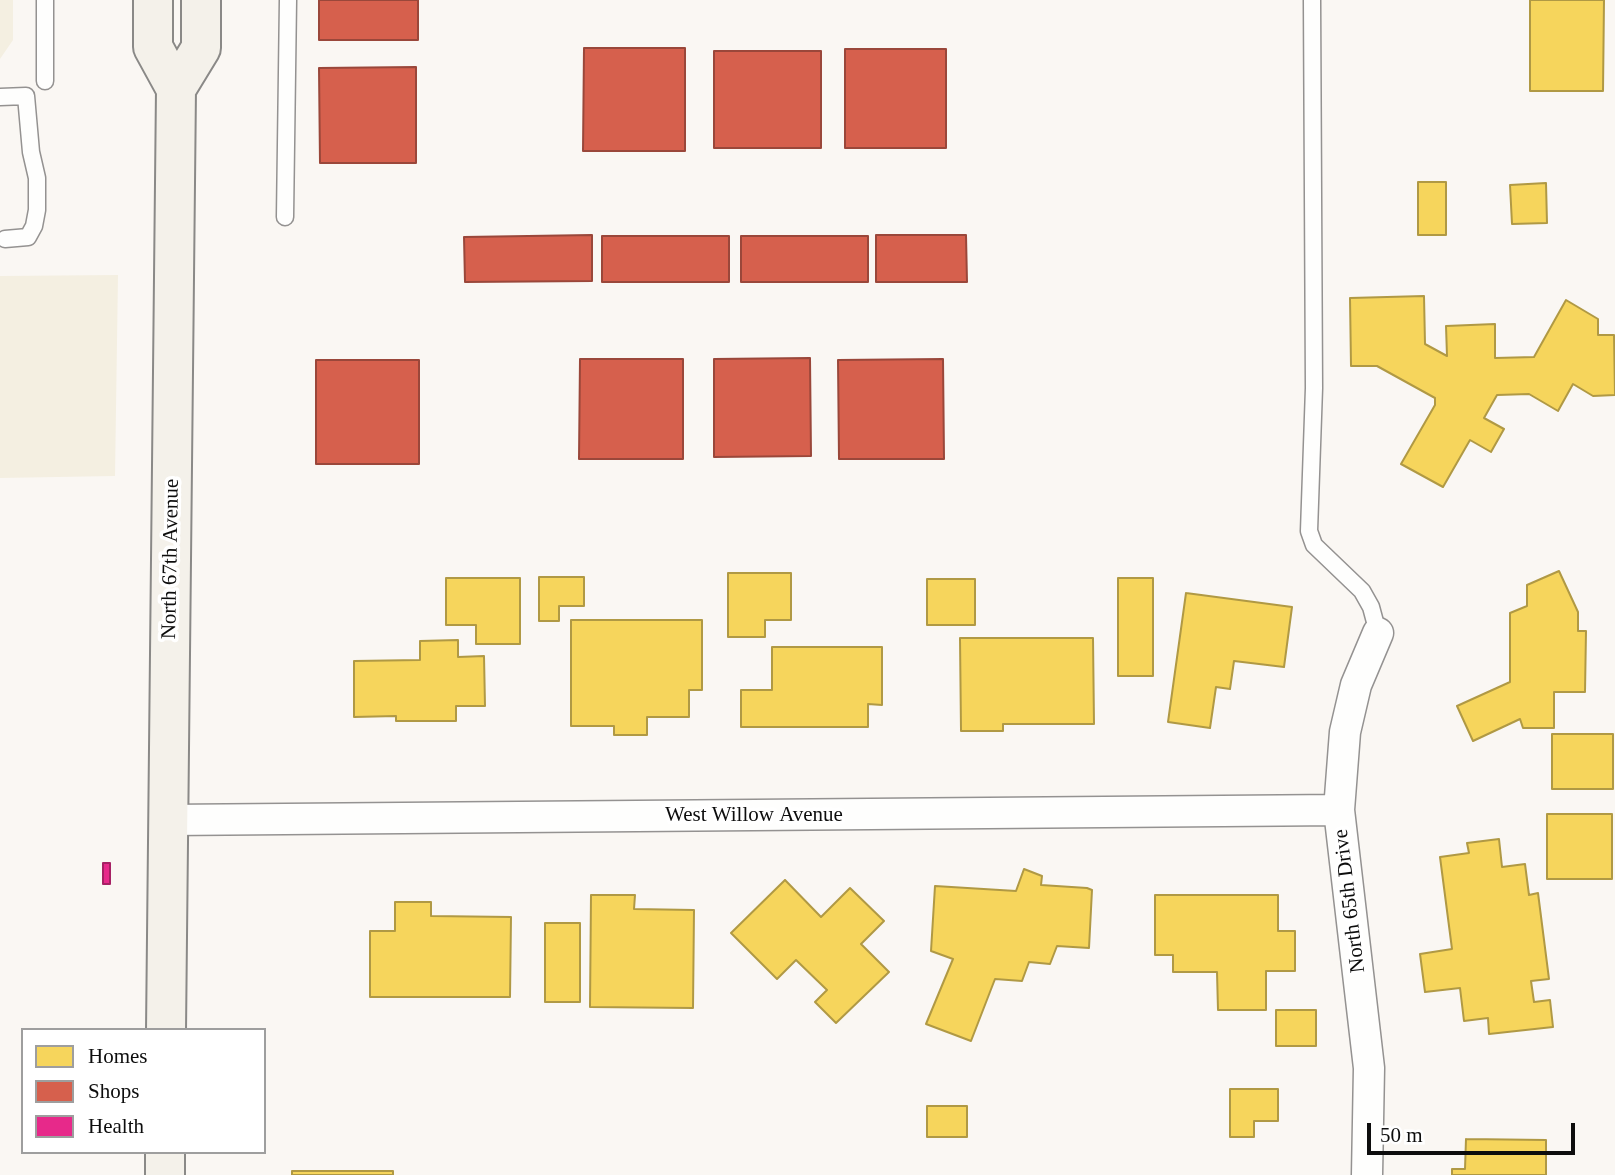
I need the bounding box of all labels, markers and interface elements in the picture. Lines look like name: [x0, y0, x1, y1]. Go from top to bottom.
street label: North 67th Avenue: [157, 479, 185, 639]
street label: West Willow Avenue: [665, 802, 843, 828]
street label: North 65th Drive: [1329, 828, 1371, 974]
legend: [21, 1028, 266, 1154]
text: Homes: [88, 1044, 148, 1068]
text: Shops: [88, 1079, 139, 1103]
scale bar: [1370, 1108, 1578, 1152]
text: Health: [88, 1114, 144, 1138]
text: 50 m: [1380, 1123, 1423, 1147]

